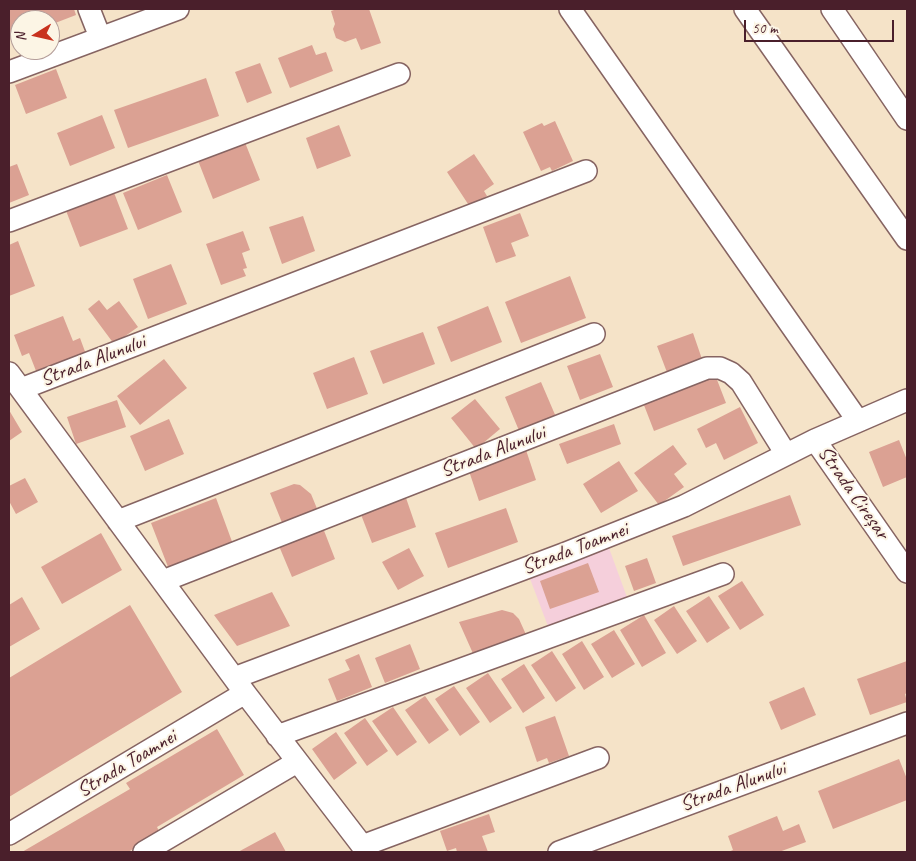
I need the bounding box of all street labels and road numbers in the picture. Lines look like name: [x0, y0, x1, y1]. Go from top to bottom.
street label: Strada Alunului: [37, 329, 149, 393]
street label: Strada Alunului: [437, 420, 549, 484]
street label: Strada Cireșar: [812, 441, 894, 545]
street label: Strada Toamnei: [518, 517, 632, 581]
street label: Strada Toamnei: [73, 724, 181, 804]
street label: Strada Alunului: [677, 756, 789, 818]

